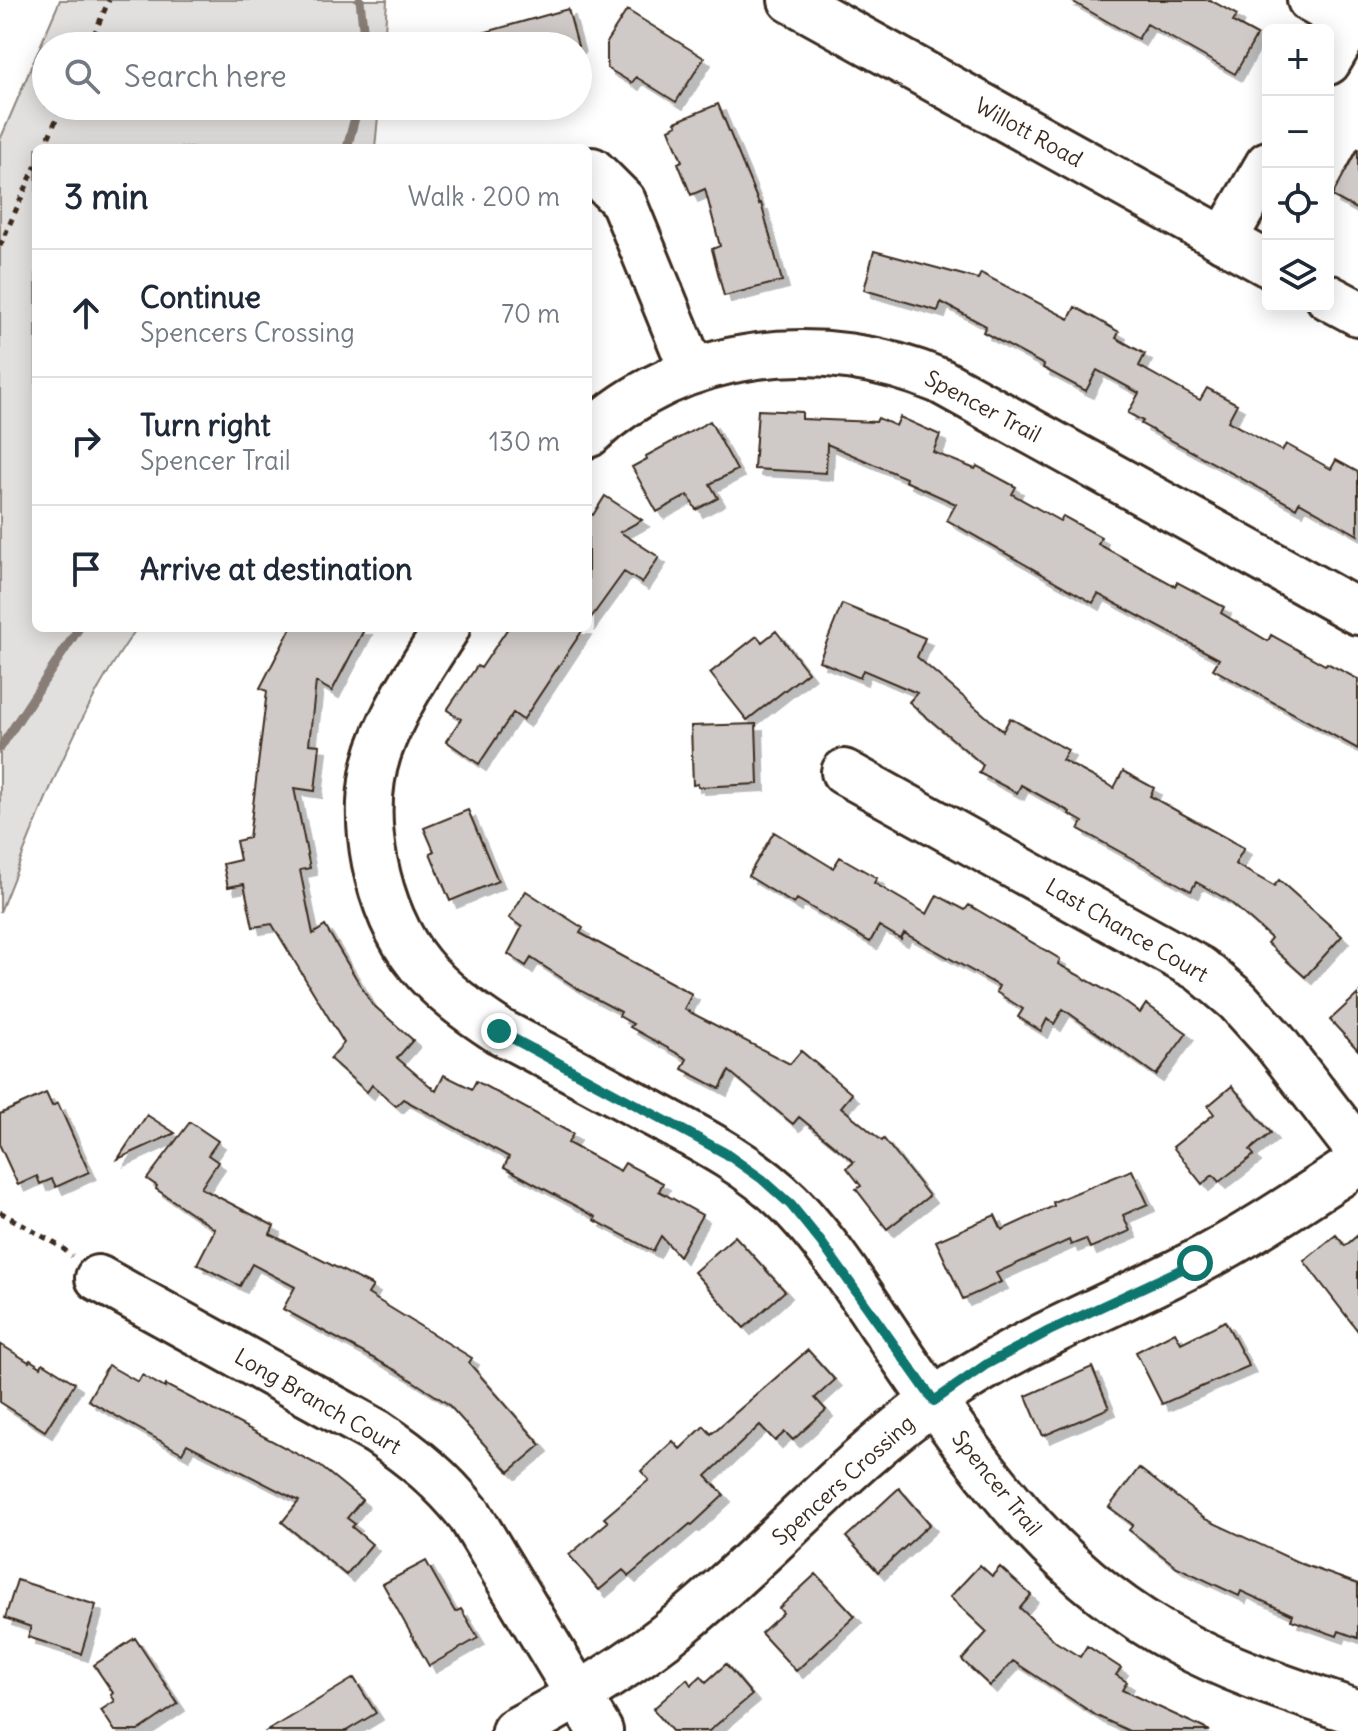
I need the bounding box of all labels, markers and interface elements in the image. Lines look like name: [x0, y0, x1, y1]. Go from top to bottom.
map controls: [1262, 24, 1334, 312]
button: +: [1262, 24, 1334, 96]
search box: [32, 32, 592, 120]
icon: search: [60, 54, 104, 98]
text: Search here: [124, 57, 287, 95]
street label: Willott Road: [970, 91, 1088, 173]
button: −: [1262, 96, 1334, 168]
button: locate: [1262, 168, 1334, 240]
text: 3 min: [64, 175, 149, 218]
text: Walk · 200 m: [408, 180, 560, 213]
button: layers: [1262, 240, 1334, 312]
text: Continue: [140, 278, 261, 316]
icon: ahead: [64, 291, 108, 335]
text: 70 m: [501, 297, 560, 330]
text: Spencers Crossing: [140, 316, 355, 349]
street label: Spencer Trail: [920, 364, 1046, 448]
text: Turn right: [140, 406, 271, 444]
icon: right: [64, 419, 108, 463]
text: 130 m: [489, 425, 560, 458]
text: Spencer Trail: [140, 444, 291, 477]
icon: arrive: [64, 547, 108, 591]
text: Arrive at destination: [140, 550, 412, 588]
street label: Last Chance Court: [1041, 872, 1213, 988]
route end: [481, 1013, 517, 1049]
route start: [1177, 1245, 1213, 1281]
street label: Long Branch Court: [230, 1342, 406, 1460]
street label: Spencers Crossing: [766, 1409, 920, 1551]
street label: Spencer Trail: [946, 1425, 1048, 1541]

